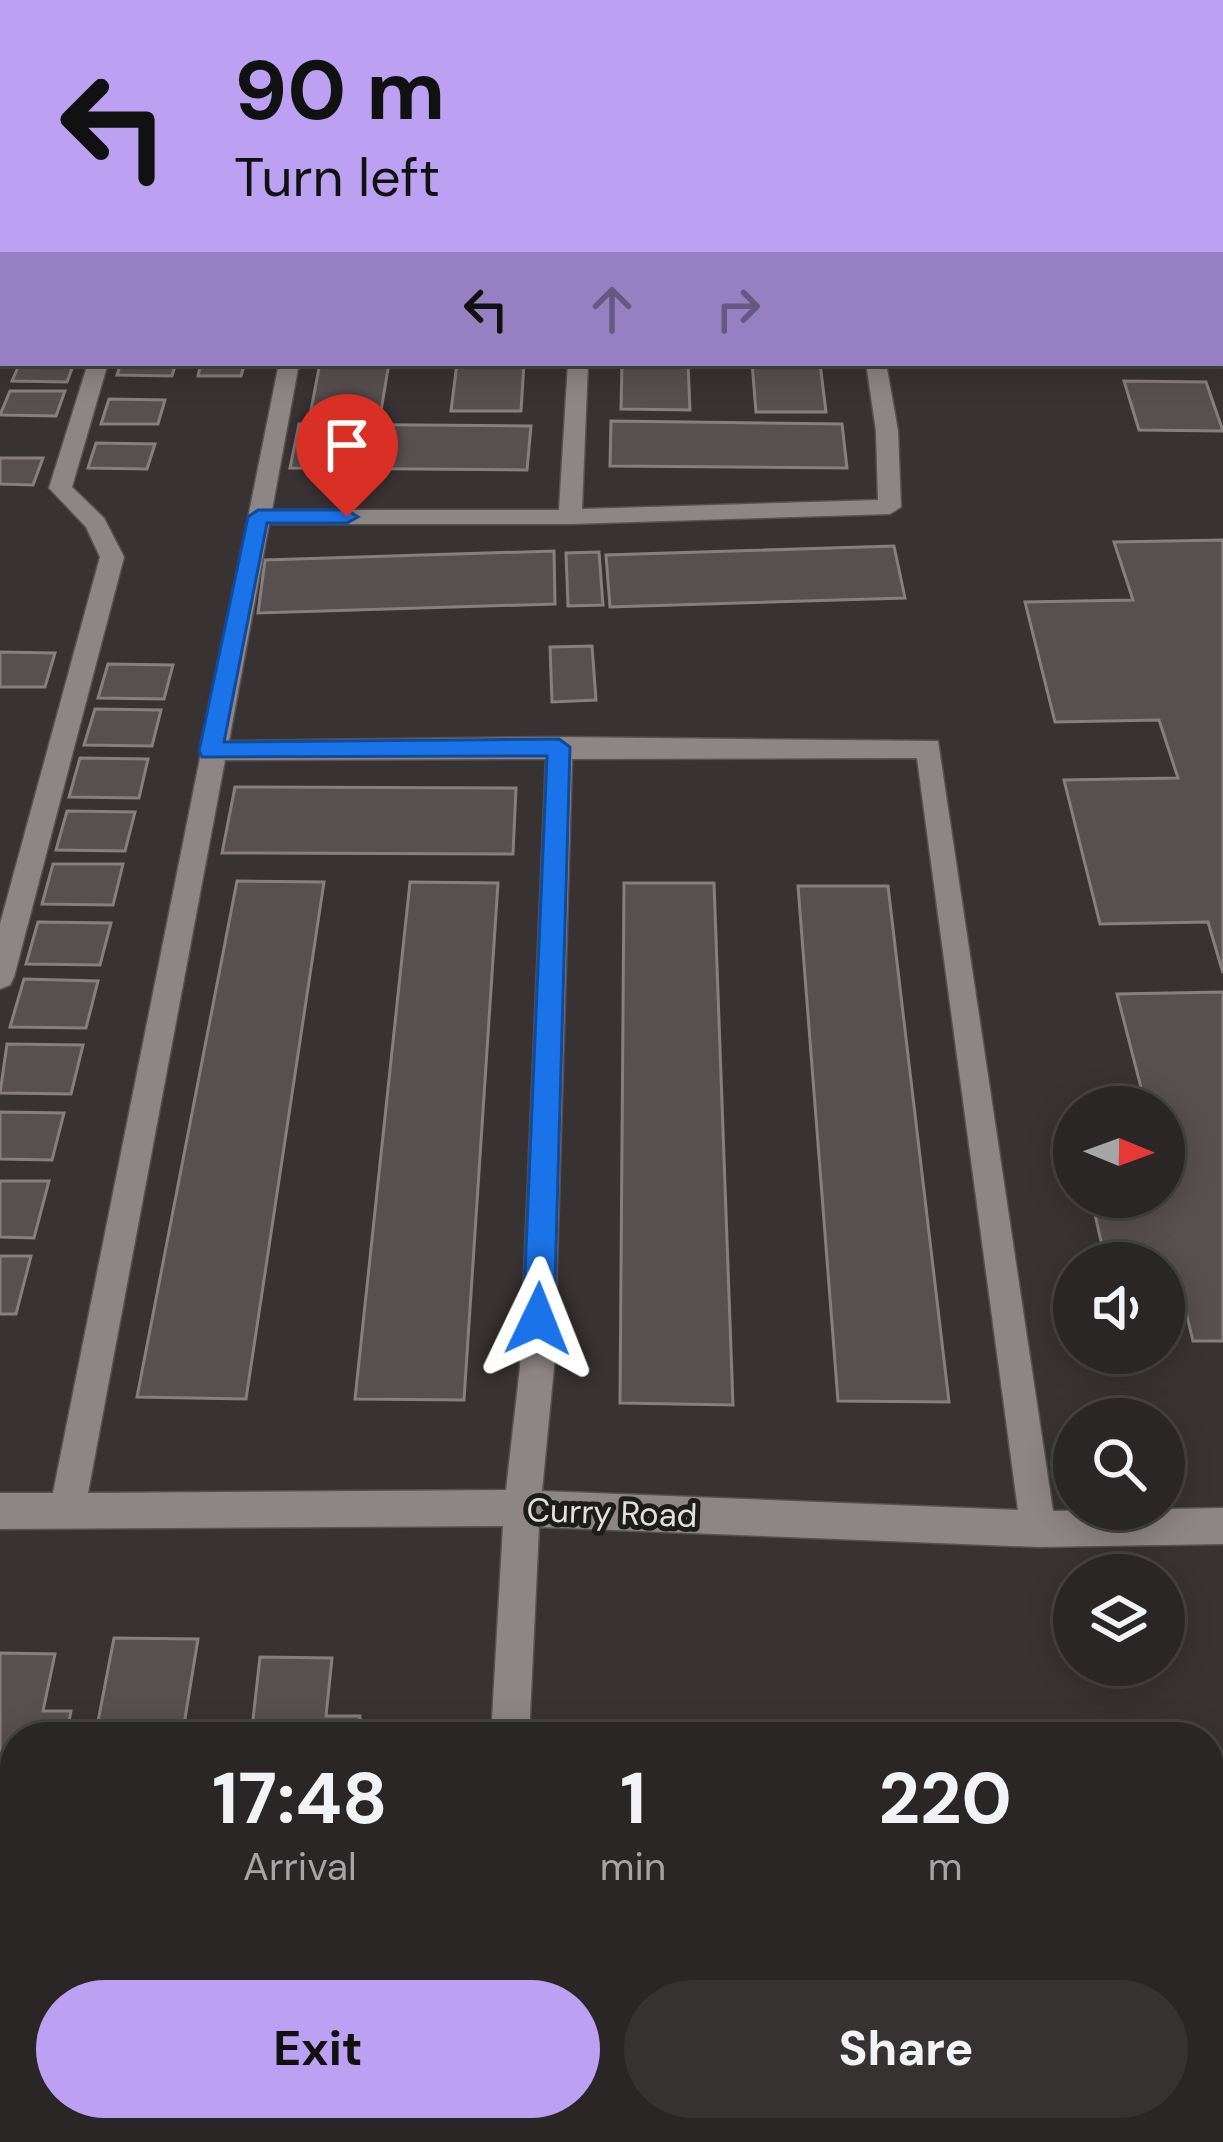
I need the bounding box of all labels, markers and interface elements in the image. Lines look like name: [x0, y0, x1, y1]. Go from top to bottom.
text: 90 m: [234, 36, 445, 145]
icon: left: [36, 48, 192, 204]
text: Turn left: [234, 142, 440, 213]
icon: left: [453, 276, 519, 342]
icon: ahead: [579, 276, 645, 342]
icon: right: [705, 276, 771, 342]
pin: [296, 394, 398, 517]
icon: arrive: [314, 412, 380, 478]
north arrow: [1053, 1086, 1185, 1218]
map controls: [1053, 1086, 1185, 1686]
button: sound: [1053, 1242, 1185, 1374]
position arrow: [475, 1256, 601, 1382]
button: search: [1053, 1398, 1185, 1530]
street label: Curry Road: [526, 1488, 698, 1537]
button: layers: [1053, 1554, 1185, 1686]
text: 17:48: [212, 1752, 388, 1845]
text: 1: [620, 1752, 646, 1845]
text: 220: [878, 1752, 1012, 1845]
text: Arrival: [243, 1841, 357, 1892]
text: min: [600, 1841, 666, 1892]
text: m: [928, 1841, 962, 1892]
button: Exit: [36, 1980, 600, 2118]
button: Share: [624, 1980, 1188, 2118]

